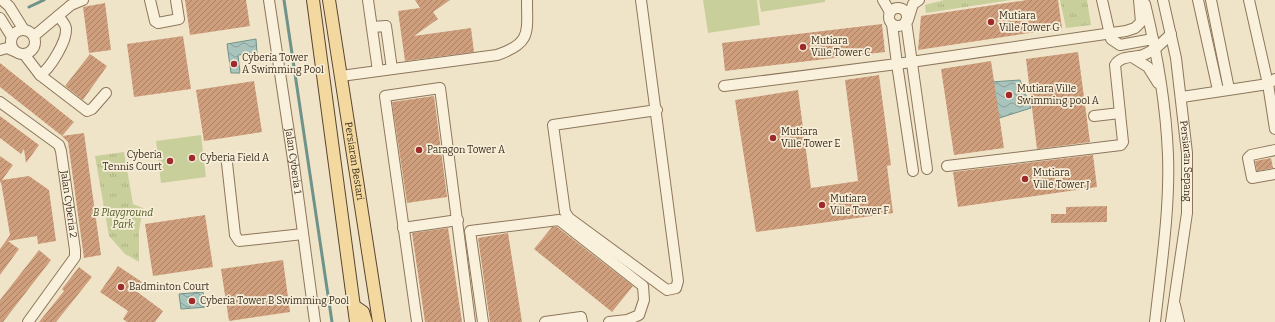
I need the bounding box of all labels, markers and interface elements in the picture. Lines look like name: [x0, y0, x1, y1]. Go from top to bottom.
place label: Mutiara Ville Tower G: [999, 10, 1060, 34]
marker: Mutiara Ville Tower G: [986, 17, 996, 27]
place label: Mutiara Ville Tower C: [811, 35, 871, 59]
marker: Mutiara Ville Tower C: [798, 42, 808, 52]
place label: Cyberia Tower A Swimming Pool: [242, 52, 324, 76]
marker: Cyberia Tower A Swimming Pool: [229, 59, 239, 69]
place label: Mutiara Ville Swimming pool A: [1017, 83, 1100, 107]
marker: Mutiara Ville Swimming pool A: [1004, 90, 1014, 100]
street label: Persiaran Sepang: [1177, 120, 1193, 202]
street label: Persiaran Bestari: [342, 121, 366, 201]
street label: Jalan Cyberia 1: [282, 126, 304, 195]
place label: Mutiara Ville Tower E: [781, 126, 841, 150]
marker: Mutiara Ville Tower E: [768, 133, 778, 143]
place label: Paragon Tower A: [427, 144, 506, 156]
marker: Paragon Tower A: [414, 145, 424, 155]
place label: Cyberia Tennis Court: [103, 149, 163, 173]
place label: Cyberia Field A: [200, 152, 270, 164]
marker: Cyberia Field A: [187, 153, 197, 163]
marker: Cyberia Tennis Court: [165, 156, 175, 166]
place label: Mutiara Ville Tower J: [1033, 167, 1090, 191]
street label: Jalan Cyberia 2: [58, 169, 79, 239]
marker: Mutiara Ville Tower J: [1020, 174, 1030, 184]
place label: Mutiara Ville Tower F: [830, 193, 889, 217]
marker: Mutiara Ville Tower F: [817, 200, 827, 210]
park label: B Playground Park: [93, 207, 153, 231]
place label: Badminton Court: [129, 281, 210, 293]
marker: Badminton Court: [116, 282, 126, 292]
place label: Cyberia Tower B Swimming Pool: [200, 295, 349, 307]
marker: Cyberia Tower B Swimming Pool: [187, 296, 197, 306]

